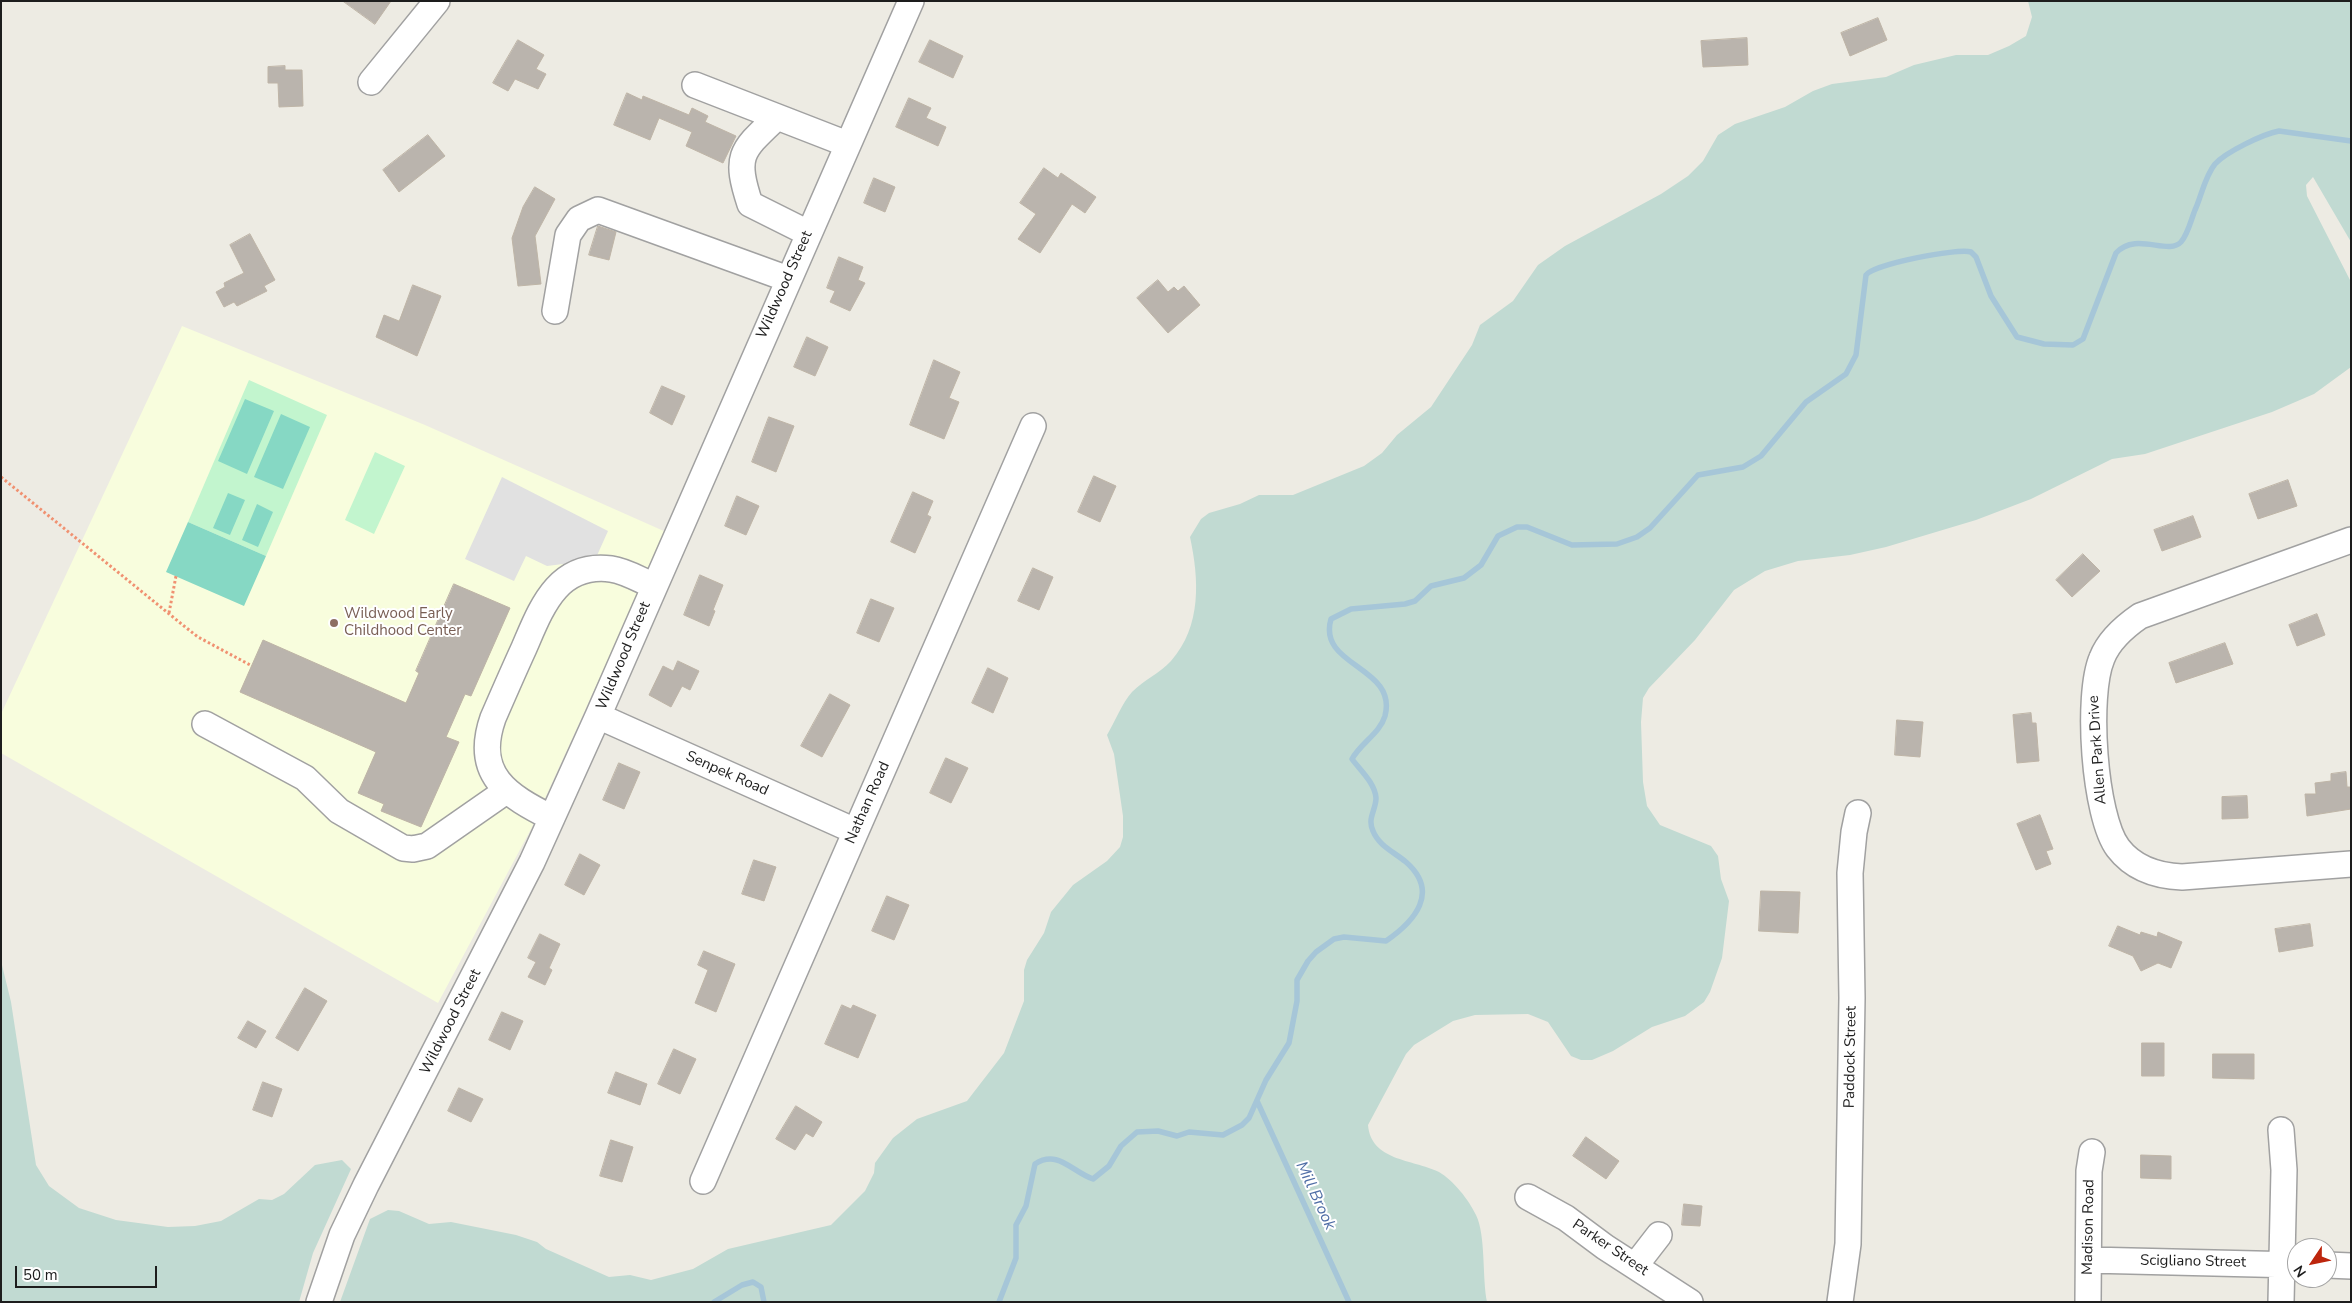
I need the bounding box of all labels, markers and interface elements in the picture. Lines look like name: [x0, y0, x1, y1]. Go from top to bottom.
street label: Wildwood Street: [753, 228, 817, 342]
street label: Wildwood Street: [593, 599, 655, 713]
place label: Wildwood Early Childhood Center: [344, 605, 462, 640]
marker: Wildwood Early Childhood Center: [328, 617, 340, 629]
street label: Allen Park Drive: [2085, 695, 2111, 805]
street label: Senpek Road: [683, 748, 771, 800]
street label: Nathan Road: [842, 759, 894, 847]
street label: Wildwood Street: [417, 966, 485, 1078]
street label: Paddock Street: [1841, 1006, 1861, 1108]
water label: Mill Brook: [1291, 1159, 1339, 1233]
street label: Madison Road: [2079, 1179, 2099, 1275]
street label: Parker Street: [1569, 1216, 1651, 1280]
north arrow: [2287, 1238, 2337, 1288]
street label: Scigliano Street: [2140, 1252, 2246, 1272]
scale bar: [18, 1256, 160, 1288]
text: N: [2289, 1261, 2311, 1281]
text: 50 m: [23, 1265, 58, 1285]

